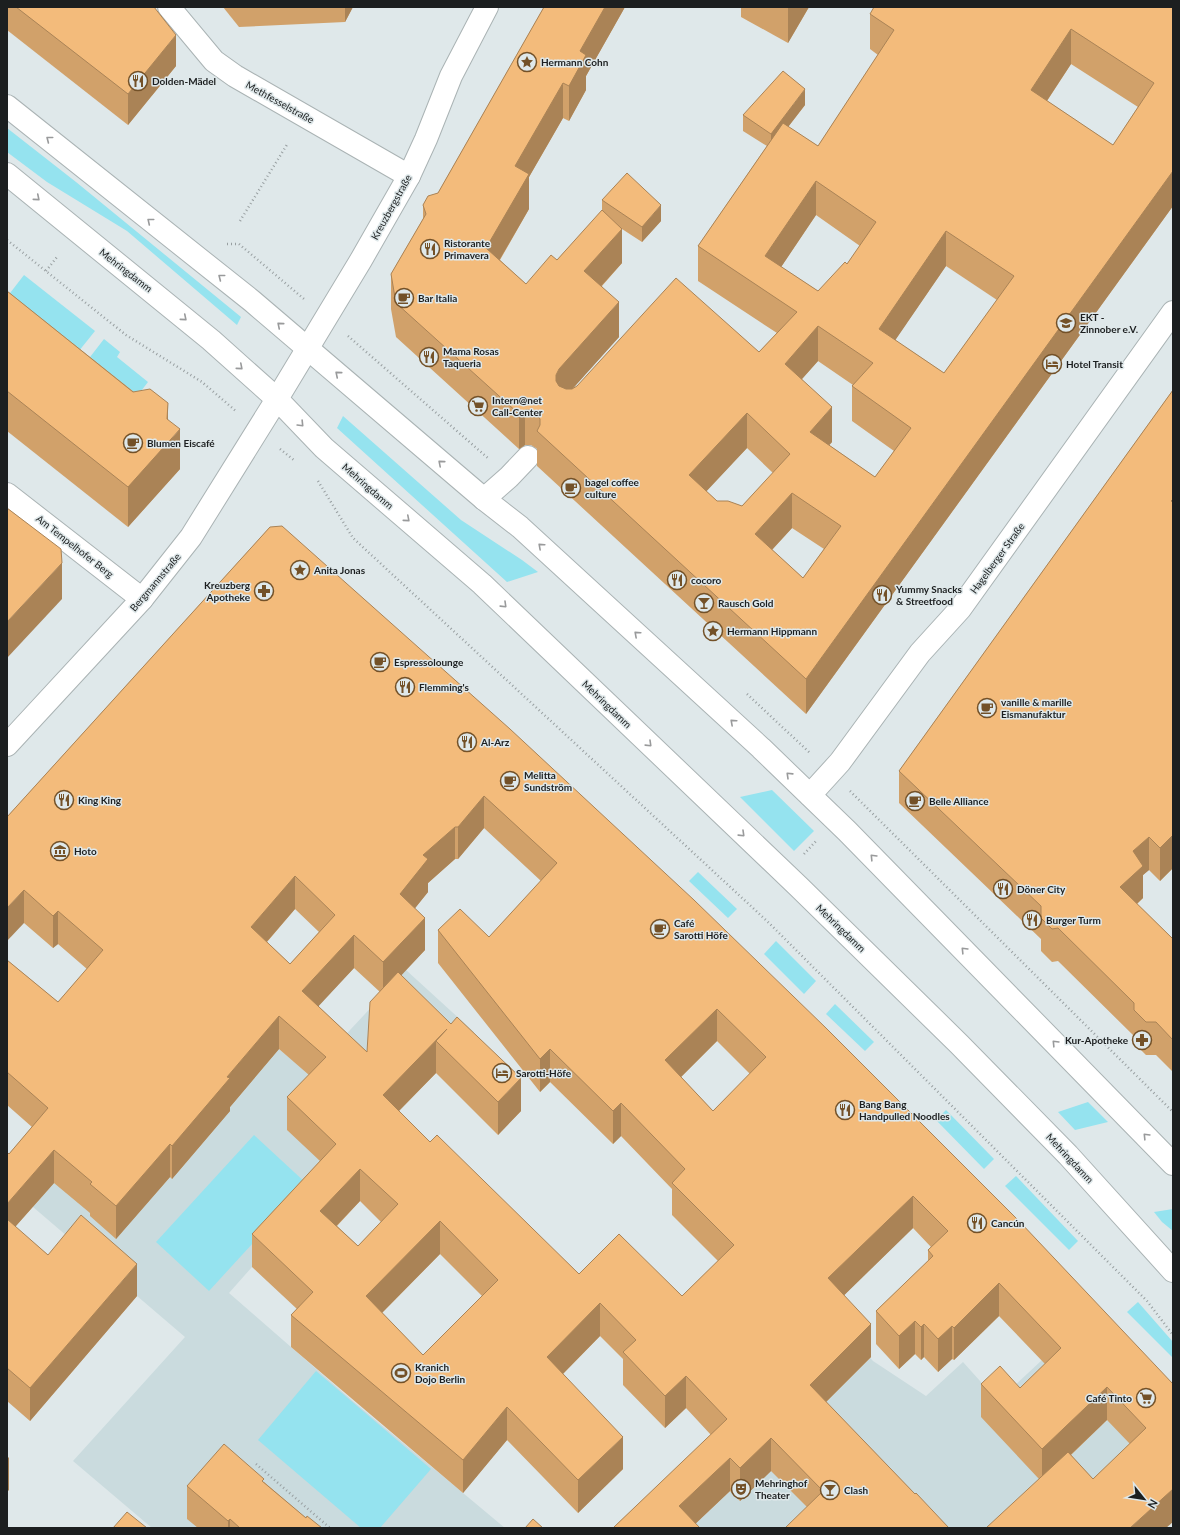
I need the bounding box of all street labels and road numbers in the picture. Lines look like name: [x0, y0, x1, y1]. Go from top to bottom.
street label: Methfesselstraße: [244, 78, 316, 126]
street label: Kreuzbergstraße: [368, 172, 414, 242]
street label: Mehringdamm: [97, 246, 155, 294]
street label: Mehringdamm: [340, 461, 396, 511]
street label: Am Tempelhofer Berg: [34, 512, 116, 580]
street label: Hagelberger Straße: [967, 520, 1027, 596]
street label: Bergmannstraße: [127, 550, 183, 614]
street label: Mehringdamm: [580, 678, 634, 730]
street label: Mehringdamm: [814, 902, 868, 954]
street label: Mehringdamm: [1044, 1131, 1096, 1185]

